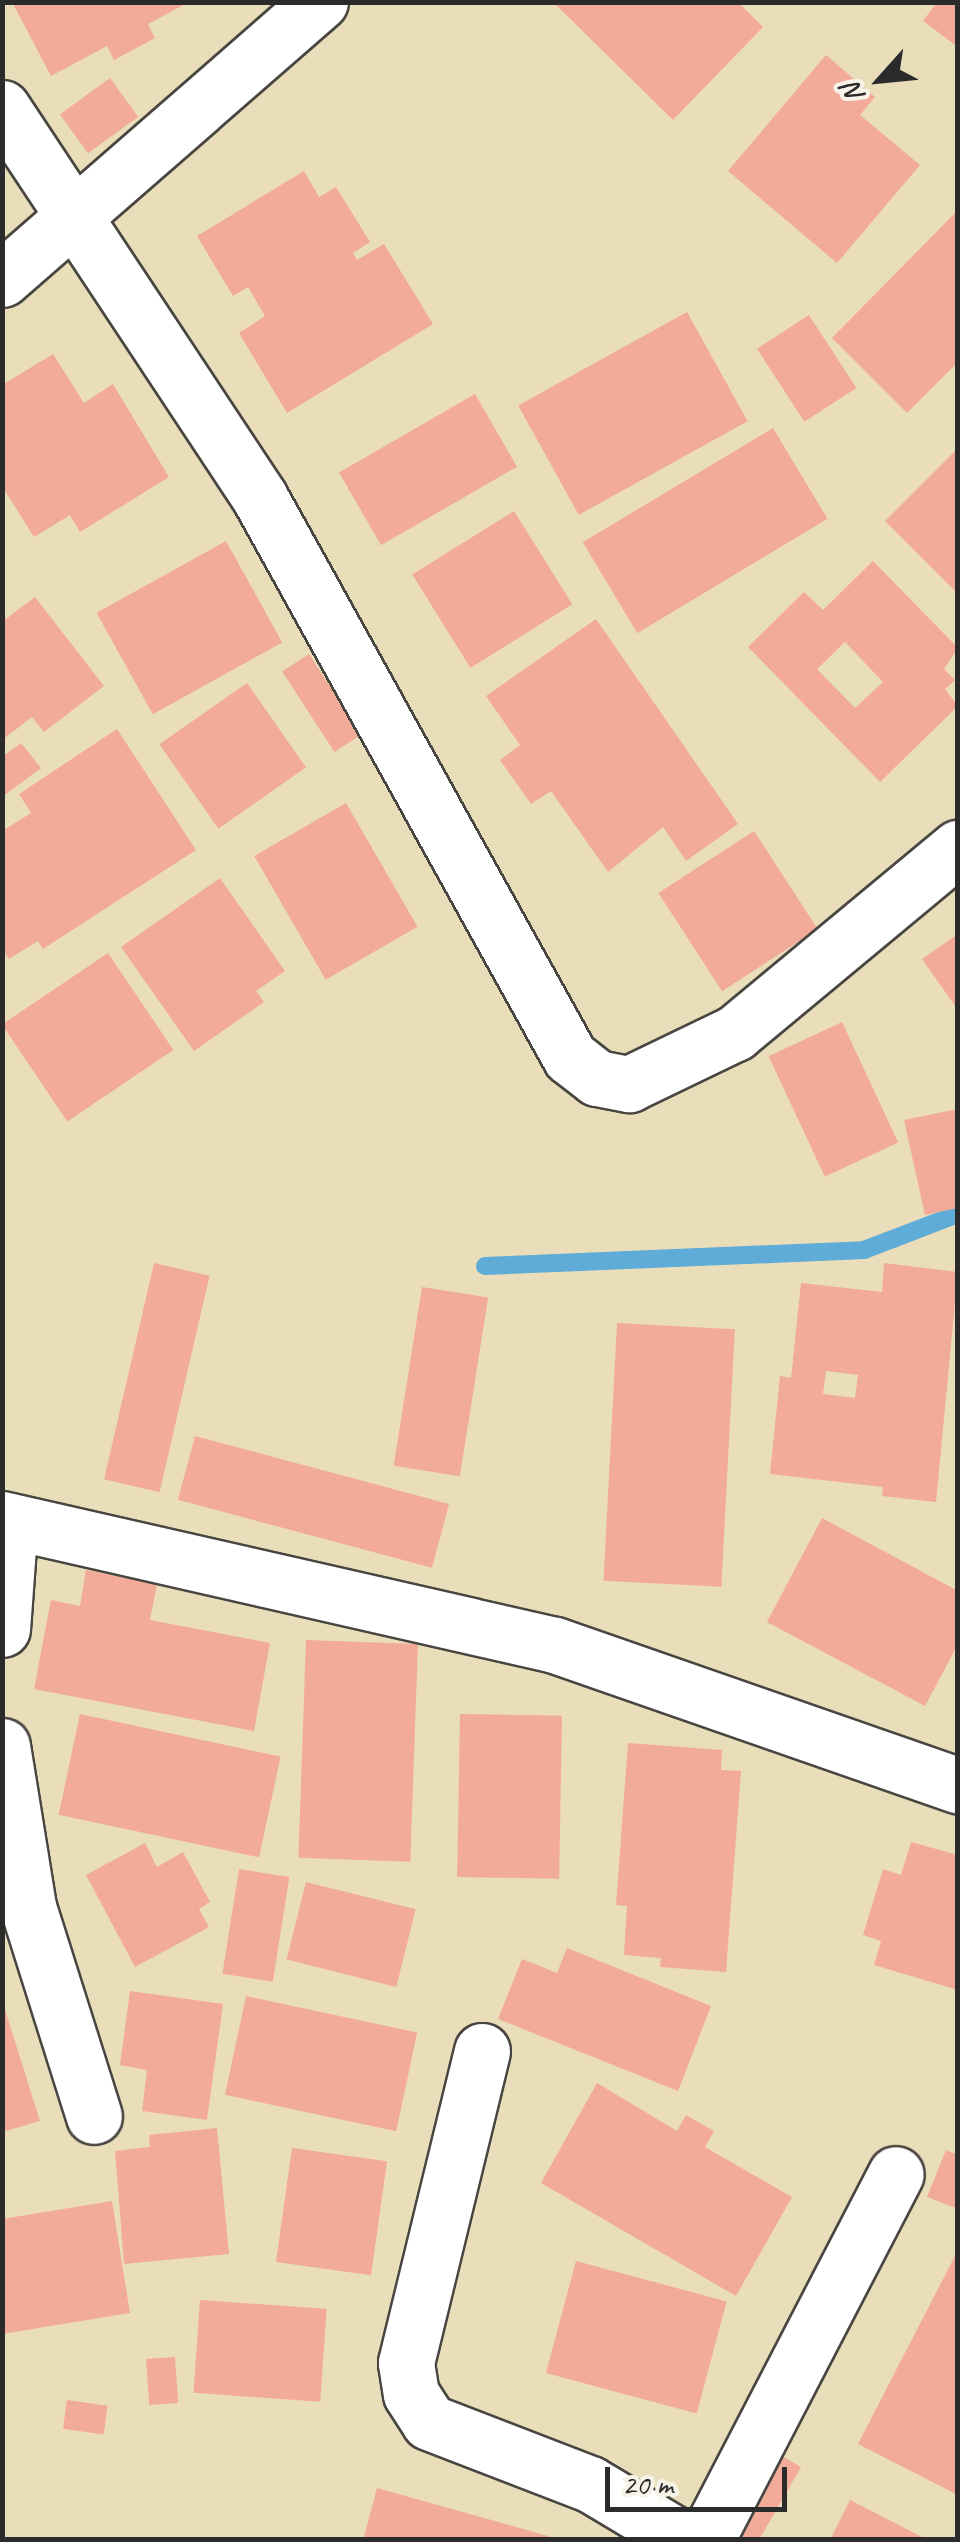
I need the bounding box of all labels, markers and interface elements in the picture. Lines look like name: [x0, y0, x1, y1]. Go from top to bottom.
north arrow: [830, 30, 930, 130]
text: N: [833, 78, 872, 110]
scale bar: [610, 2447, 792, 2509]
text: 20 m: [622, 2465, 673, 2503]

